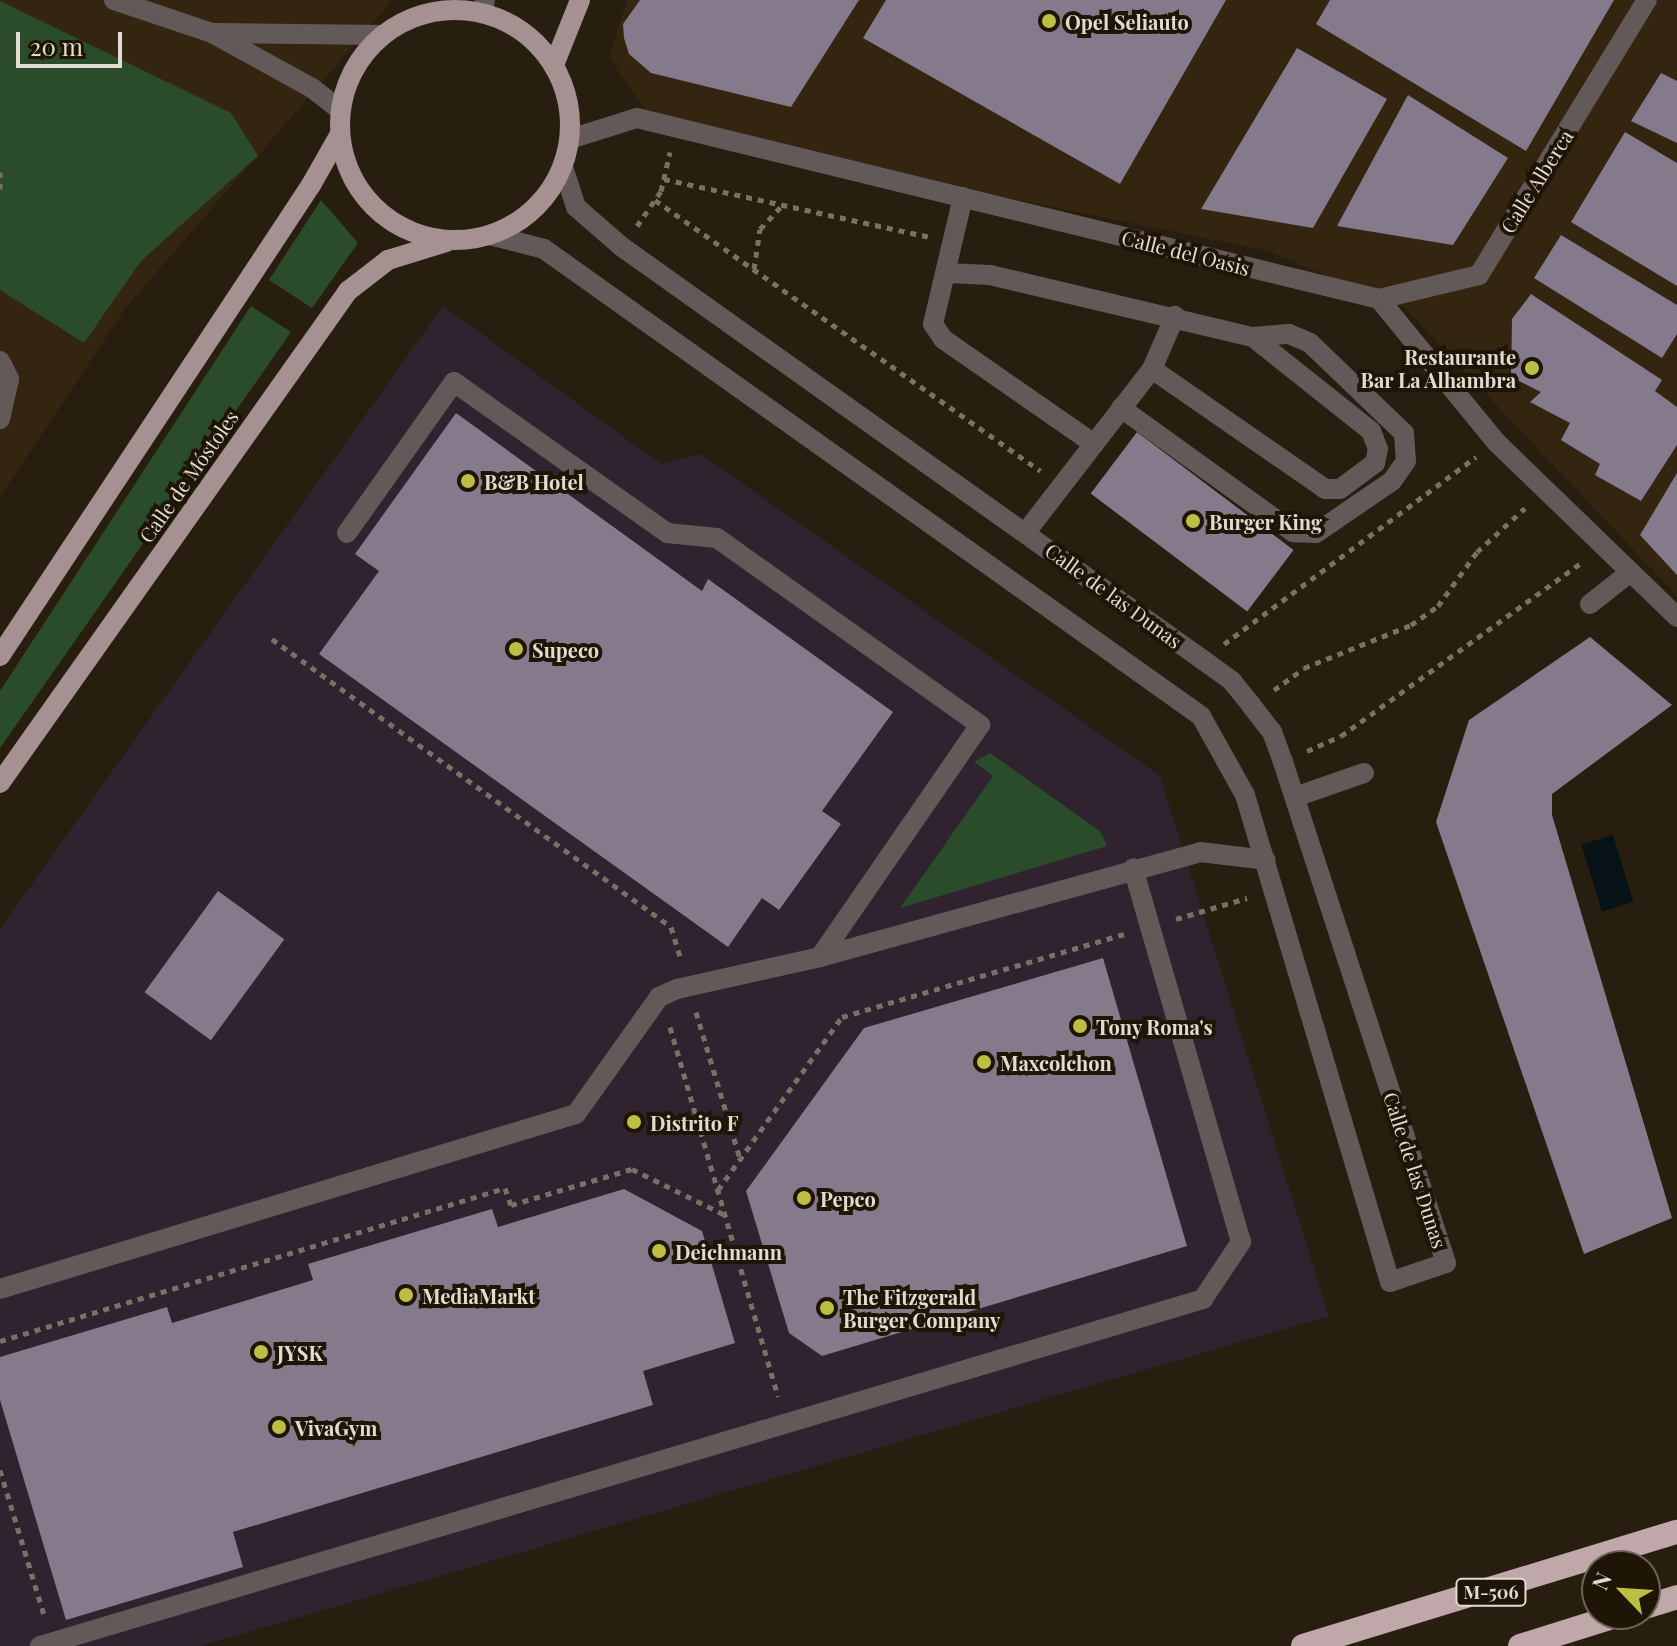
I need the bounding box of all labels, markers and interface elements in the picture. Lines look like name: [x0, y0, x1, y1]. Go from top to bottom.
place label: Opel Seliauto: [1065, 9, 1189, 33]
marker: Opel Seliauto: [1040, 12, 1058, 30]
scale bar: [20, 16, 126, 66]
text: 20 m: [30, 30, 83, 62]
street label: Calle Alberca: [1495, 125, 1577, 237]
street label: Calle del Oasis: [1120, 225, 1252, 279]
place label: Restaurante Bar La Alhambra: [1359, 344, 1516, 391]
marker: Restaurante Bar La Alhambra: [1523, 359, 1541, 377]
street label: Calle de Móstoles: [133, 405, 243, 547]
place label: B&B Hotel: [484, 469, 584, 493]
marker: B&B Hotel: [459, 472, 477, 490]
place label: Burger King: [1209, 509, 1322, 533]
marker: Burger King: [1184, 512, 1202, 530]
street label: Calle de las Dunas: [1041, 537, 1187, 653]
place label: Supeco: [532, 637, 599, 661]
marker: Supeco: [507, 640, 525, 658]
place label: Tony Roma's: [1096, 1014, 1213, 1038]
marker: Tony Roma's: [1071, 1017, 1089, 1035]
place label: Maxcolchon: [1000, 1050, 1112, 1074]
marker: Maxcolchon: [975, 1053, 993, 1071]
street label: Calle de las Dunas: [1379, 1089, 1453, 1251]
place label: Distrito F: [650, 1110, 739, 1134]
marker: Distrito F: [625, 1113, 643, 1131]
place label: Pepco: [820, 1186, 876, 1210]
marker: Pepco: [795, 1189, 813, 1207]
place label: Deichmann: [675, 1239, 782, 1263]
marker: Deichmann: [650, 1242, 668, 1260]
place label: MediaMarkt: [422, 1283, 535, 1307]
place label: The Fitzgerald Burger Company: [843, 1284, 1001, 1331]
marker: MediaMarkt: [397, 1286, 415, 1304]
marker: The Fitzgerald Burger Company: [818, 1299, 836, 1317]
place label: JYSK: [277, 1340, 323, 1364]
marker: JYSK: [252, 1343, 270, 1361]
place label: VivaGym: [295, 1415, 377, 1439]
marker: VivaGym: [270, 1418, 288, 1436]
north arrow: [1581, 1550, 1661, 1630]
text: N: [1584, 1567, 1618, 1594]
road number: M-506: [1455, 1578, 1527, 1606]

